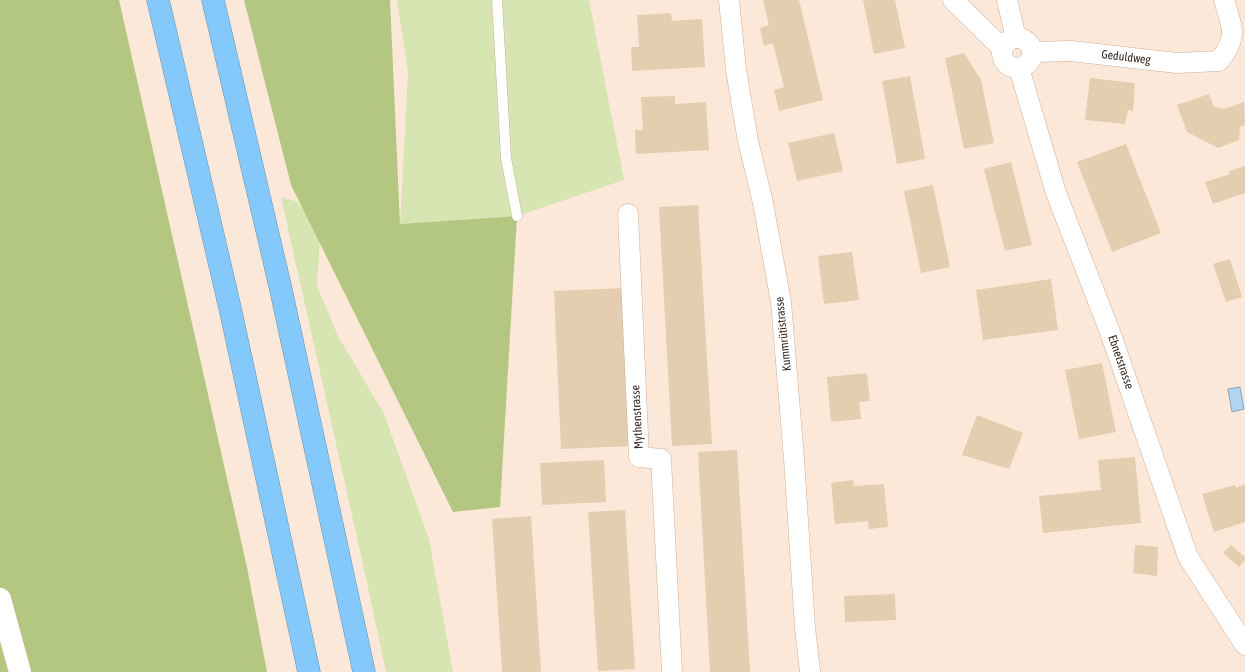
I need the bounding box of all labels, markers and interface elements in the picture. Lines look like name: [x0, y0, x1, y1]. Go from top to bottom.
street label: Geduldweg: [1101, 47, 1152, 67]
street label: Kummrütistrasse: [772, 296, 794, 372]
street label: Ebnetstrasse: [1105, 333, 1137, 391]
street label: Mythenstrasse: [628, 385, 646, 449]

